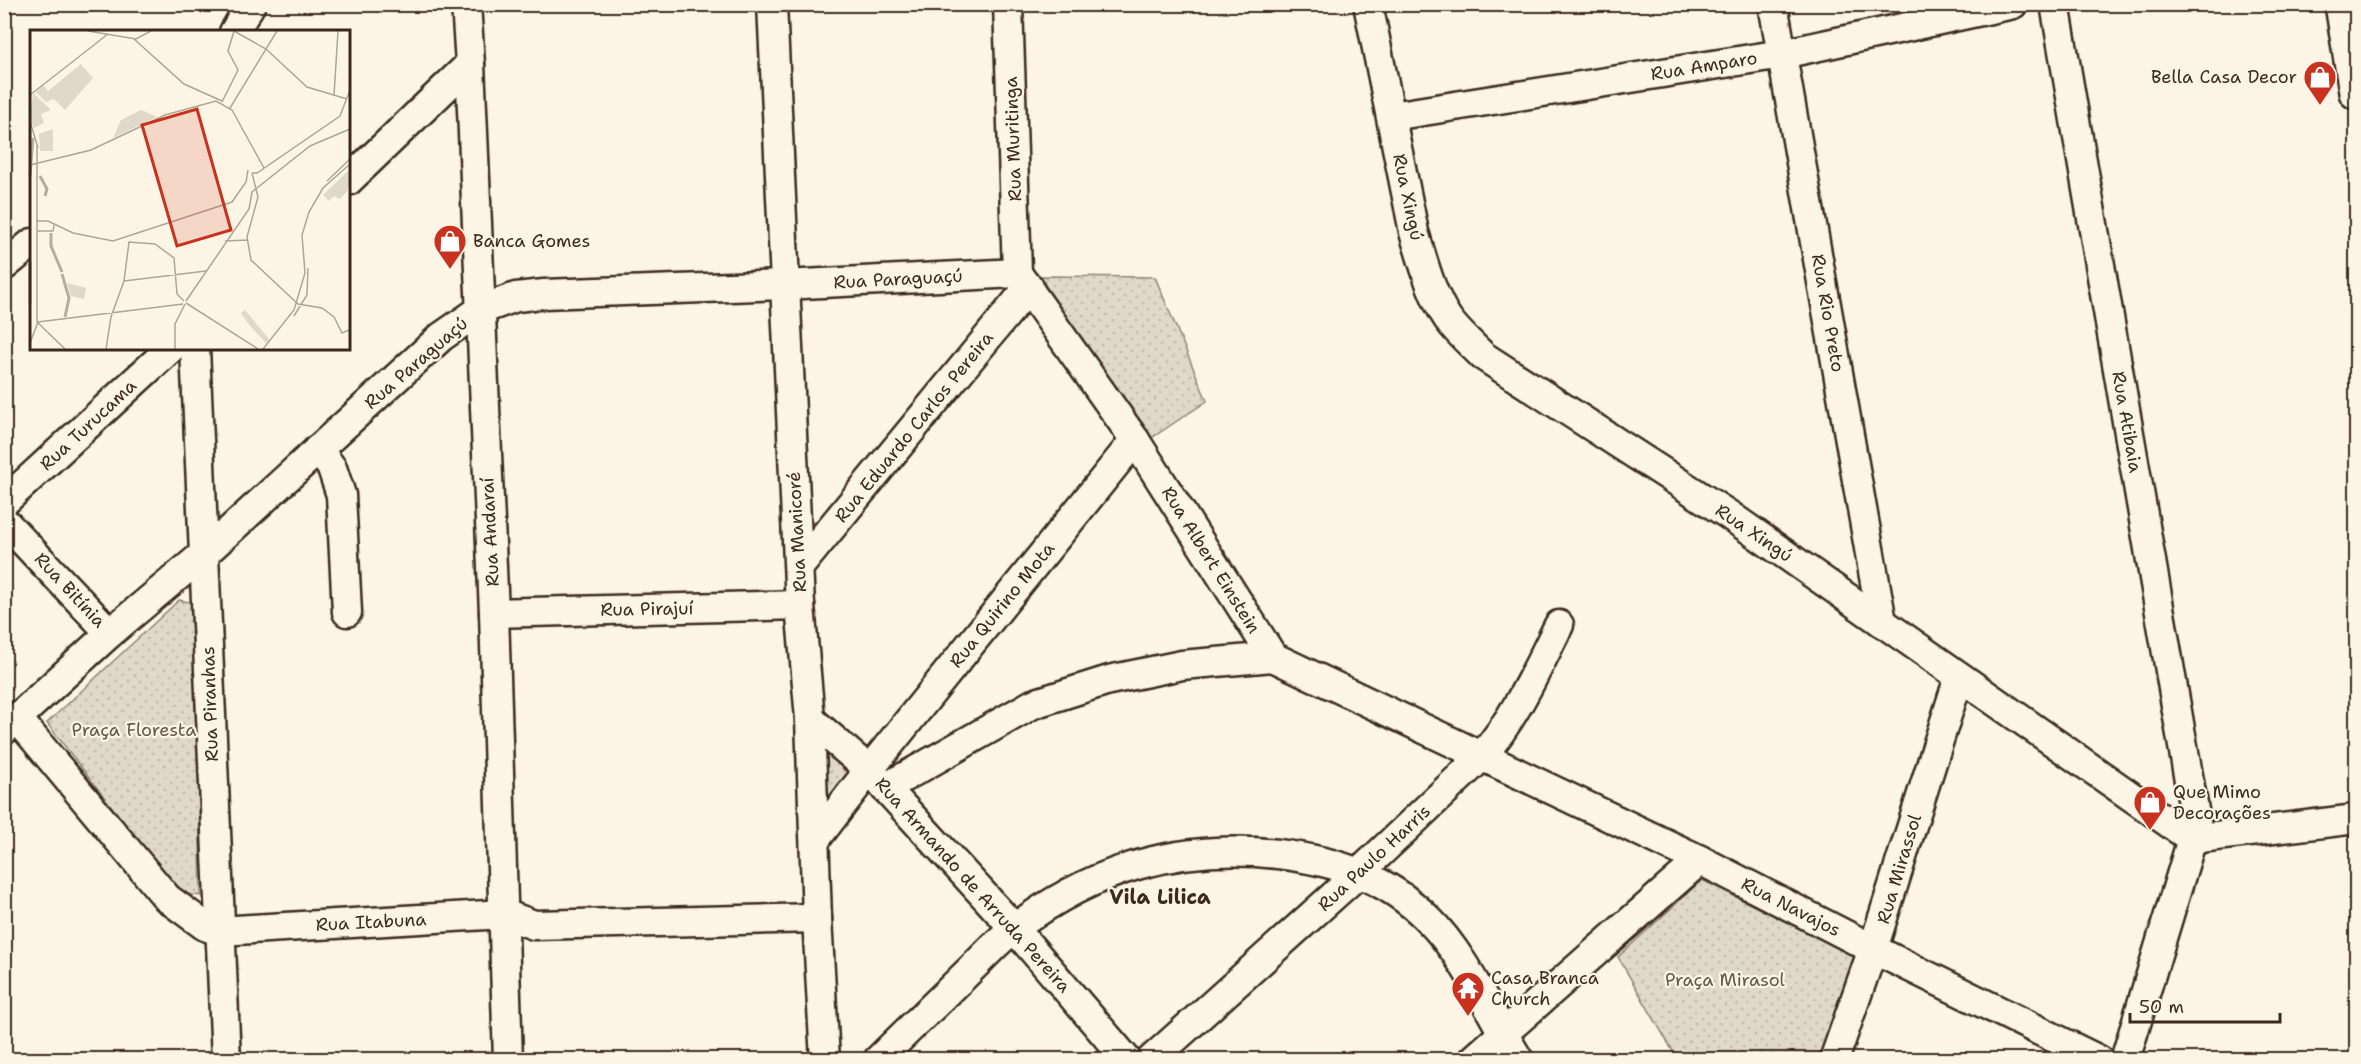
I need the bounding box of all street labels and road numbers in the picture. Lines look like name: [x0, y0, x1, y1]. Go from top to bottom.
street label: Rua Amparo: [1649, 46, 1759, 86]
street label: Rua Muritinga: [999, 76, 1027, 202]
street label: Rua Xingú: [1387, 151, 1429, 243]
street label: Rua Rio Preto: [1806, 252, 1850, 374]
street label: Rua Paraguaçú: [833, 264, 963, 294]
street label: Rua Paraguaçú: [359, 311, 473, 415]
street label: Rua Eduardo Carlos Pereira: [829, 326, 999, 528]
street label: Rua Atibaia: [2106, 369, 2148, 475]
street label: Rua Turucama: [35, 374, 141, 476]
street label: Rua Manicoré: [782, 471, 812, 593]
street label: Rua Andaraí: [475, 477, 505, 587]
street label: Rua Albert Einstein: [1156, 482, 1266, 638]
street label: Rua Xingú: [1711, 498, 1797, 568]
street label: Rua Quirino Mota: [944, 537, 1060, 673]
street label: Rua Bitínia: [29, 547, 111, 633]
street label: Rua Pirajuí: [600, 596, 694, 622]
street label: Rua Piranhas: [196, 646, 224, 762]
street label: Rua Armando de Arruda Pereira: [870, 772, 1076, 998]
street label: Rua Paulo Harris: [1312, 799, 1436, 917]
street label: Rua Mirassol: [1871, 811, 1927, 927]
street label: Rua Navajos: [1737, 872, 1845, 942]
street label: Rua Itabuna: [315, 907, 427, 937]

